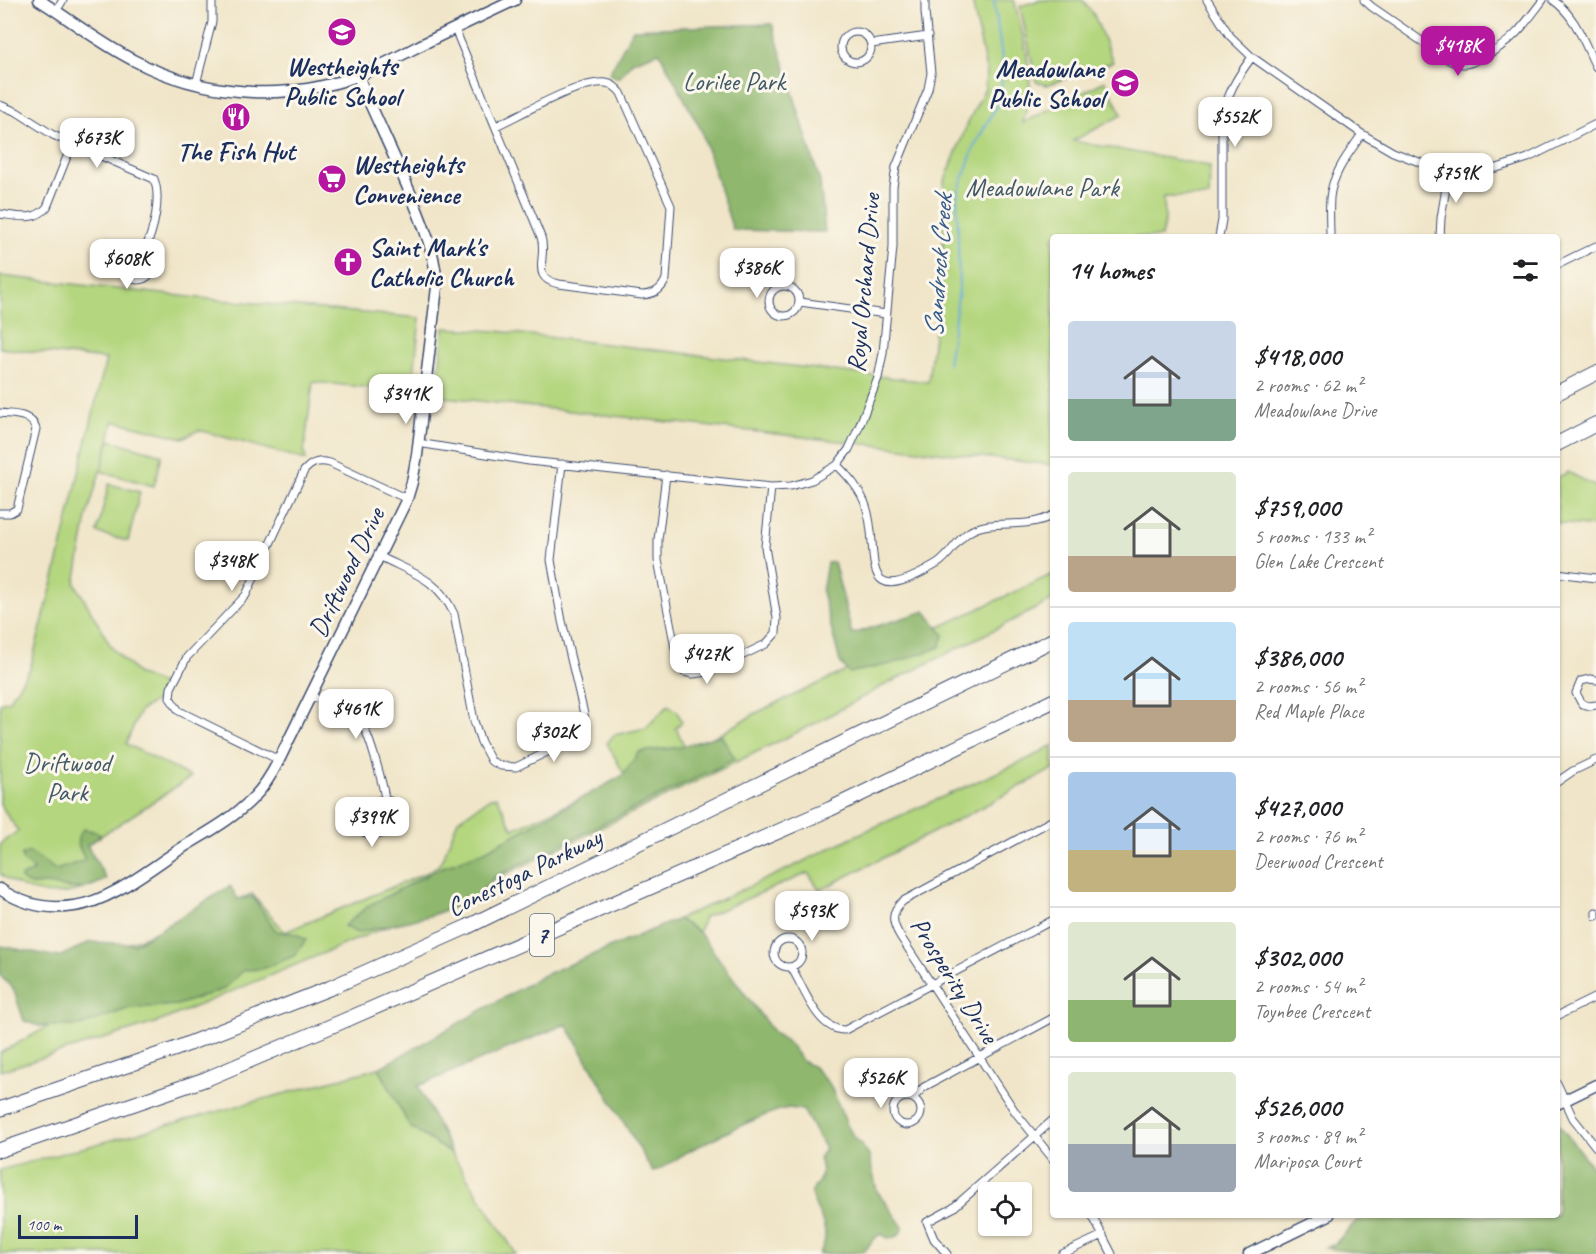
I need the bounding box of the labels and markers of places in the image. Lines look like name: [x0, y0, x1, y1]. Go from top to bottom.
school or university icon: Westheights Public School: [326, 16, 358, 48]
pin: $418K: [1416, 26, 1500, 77]
place label: Westheights Public School: [284, 50, 405, 113]
place label: Meadowlane Public School: [988, 52, 1109, 115]
school or university icon: Meadowlane Public School: [1109, 67, 1141, 99]
pin: $552K: [1193, 97, 1277, 148]
restaurant icon: The Fish Hut: [220, 101, 252, 133]
pin: $673K: [55, 118, 139, 169]
place label: The Fish Hut: [177, 135, 297, 168]
place label: Westheights Convenience: [353, 148, 466, 211]
pin: $759K: [1414, 153, 1498, 204]
supermarket icon: Westheights Convenience: [316, 163, 348, 195]
place label: Saint Mark's Catholic Church: [369, 231, 514, 294]
pin: $608K: [85, 239, 169, 290]
church icon: Saint Mark's Catholic Church: [332, 246, 364, 278]
pin: $386K: [715, 248, 799, 299]
pin: $341K: [364, 374, 448, 425]
pin: $348K: [190, 541, 274, 592]
pin: $427K: [665, 634, 749, 685]
pin: $461K: [314, 689, 398, 740]
pin: $302K: [512, 712, 596, 763]
pin: $399K: [330, 797, 414, 848]
pin: $593K: [770, 891, 854, 942]
pin: $526K: [839, 1058, 923, 1109]

